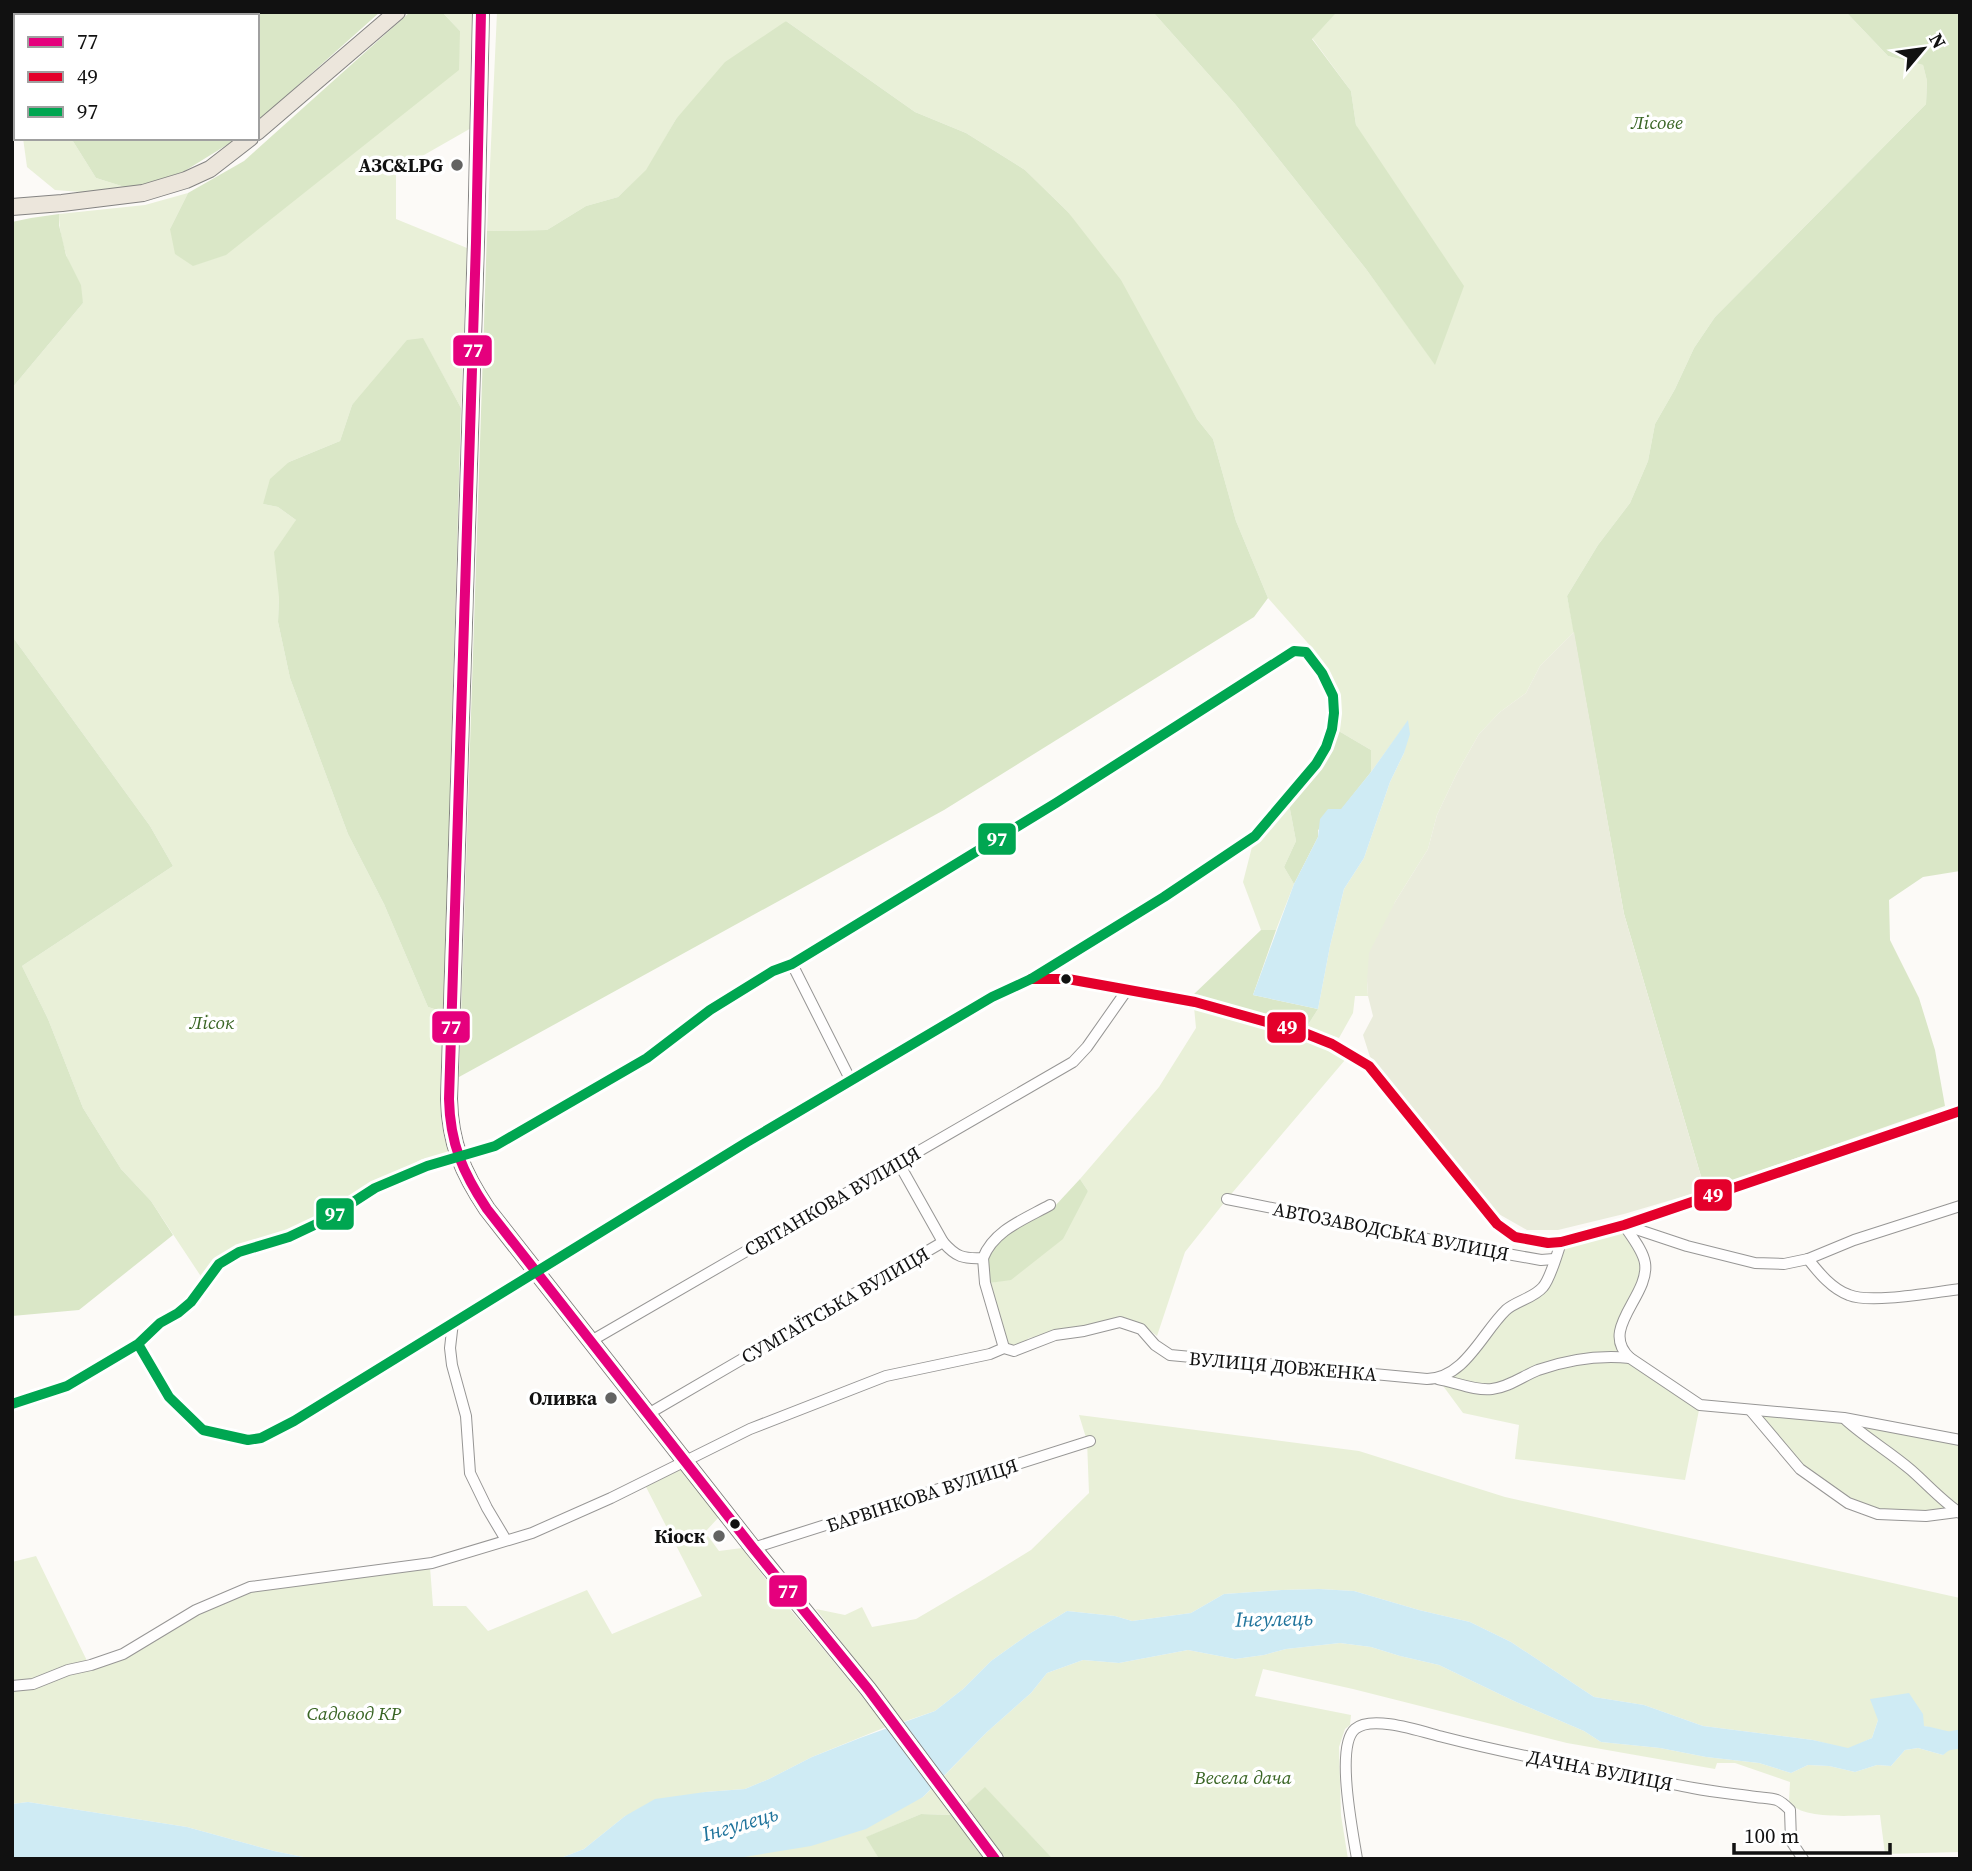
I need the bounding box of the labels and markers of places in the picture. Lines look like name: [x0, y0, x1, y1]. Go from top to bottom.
place label: АЗС&LPG: [359, 152, 443, 178]
marker: АЗС&LPG: [449, 157, 465, 173]
unlabelled marker: [1059, 972, 1073, 986]
place label: Оливка: [529, 1385, 598, 1411]
marker: Оливка: [603, 1390, 619, 1406]
unlabelled marker: [728, 1517, 742, 1531]
place label: Кіоск: [654, 1523, 706, 1549]
marker: Кіоск: [711, 1528, 727, 1544]

